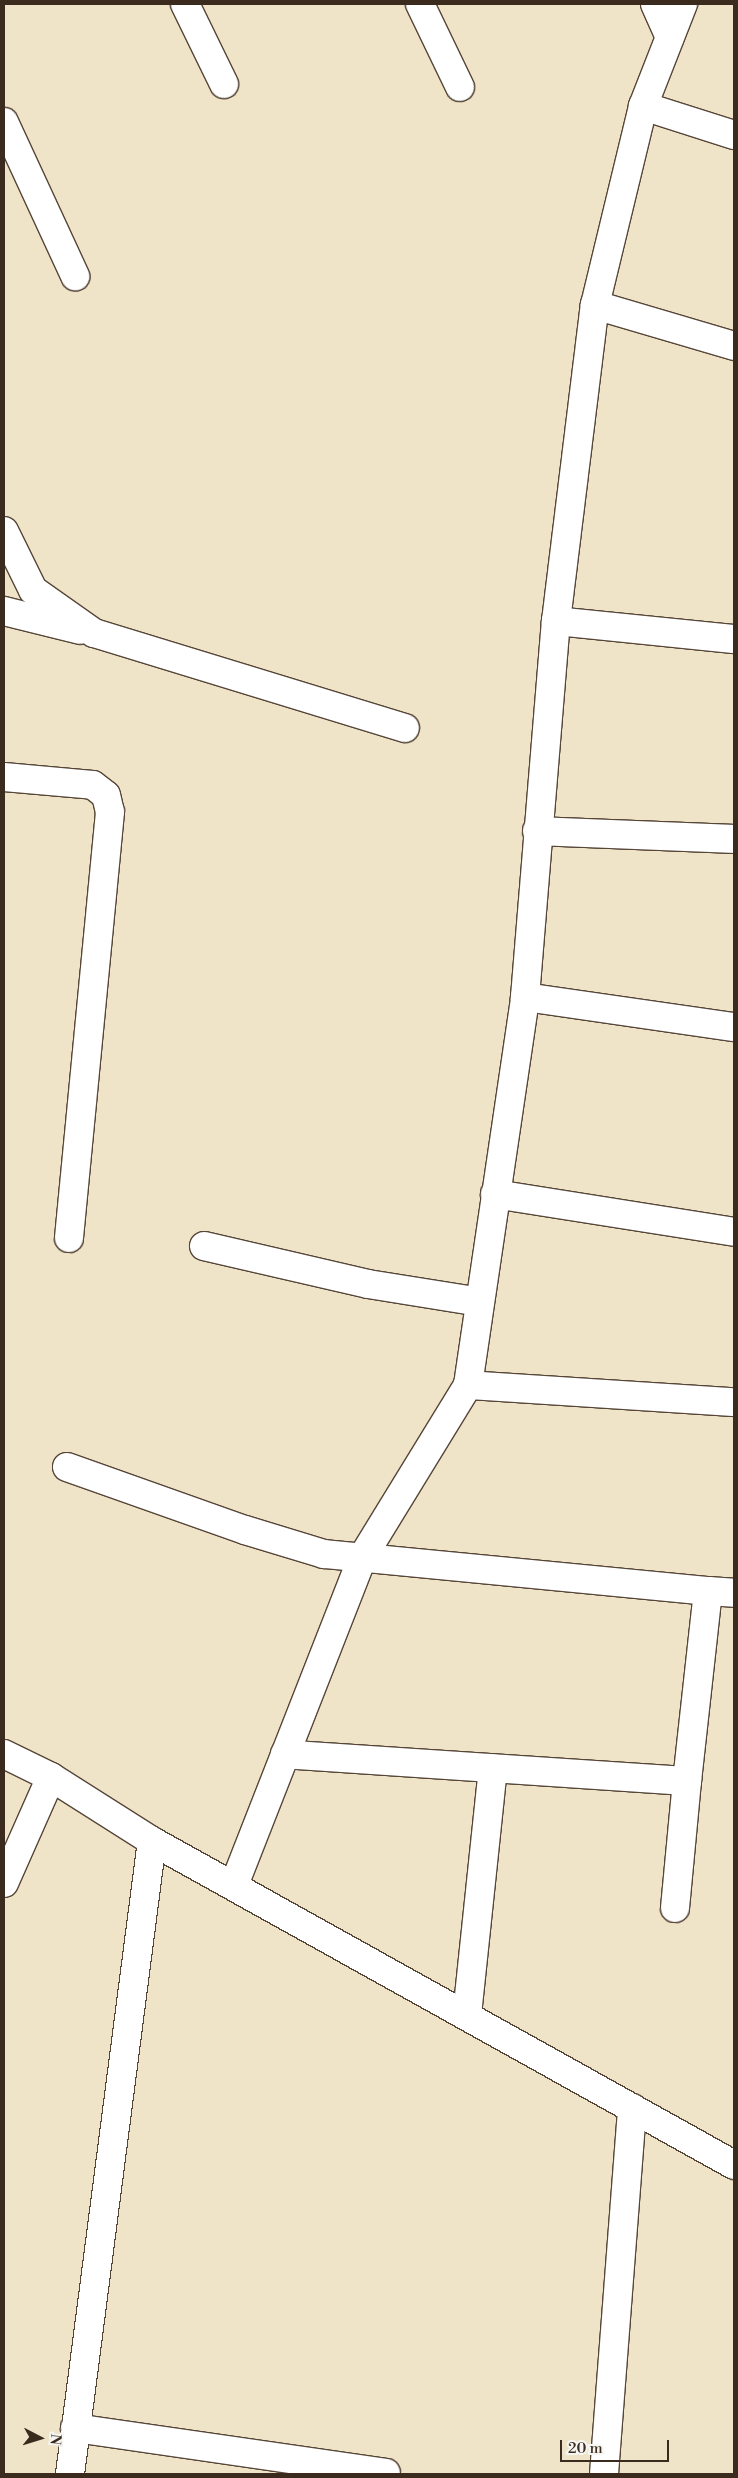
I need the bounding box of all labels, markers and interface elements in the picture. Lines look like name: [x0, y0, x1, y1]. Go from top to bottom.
north arrow: [15, 2413, 65, 2463]
scale bar: [563, 2430, 672, 2462]
text: N: [45, 2433, 64, 2446]
text: 20 m: [568, 2439, 603, 2458]

